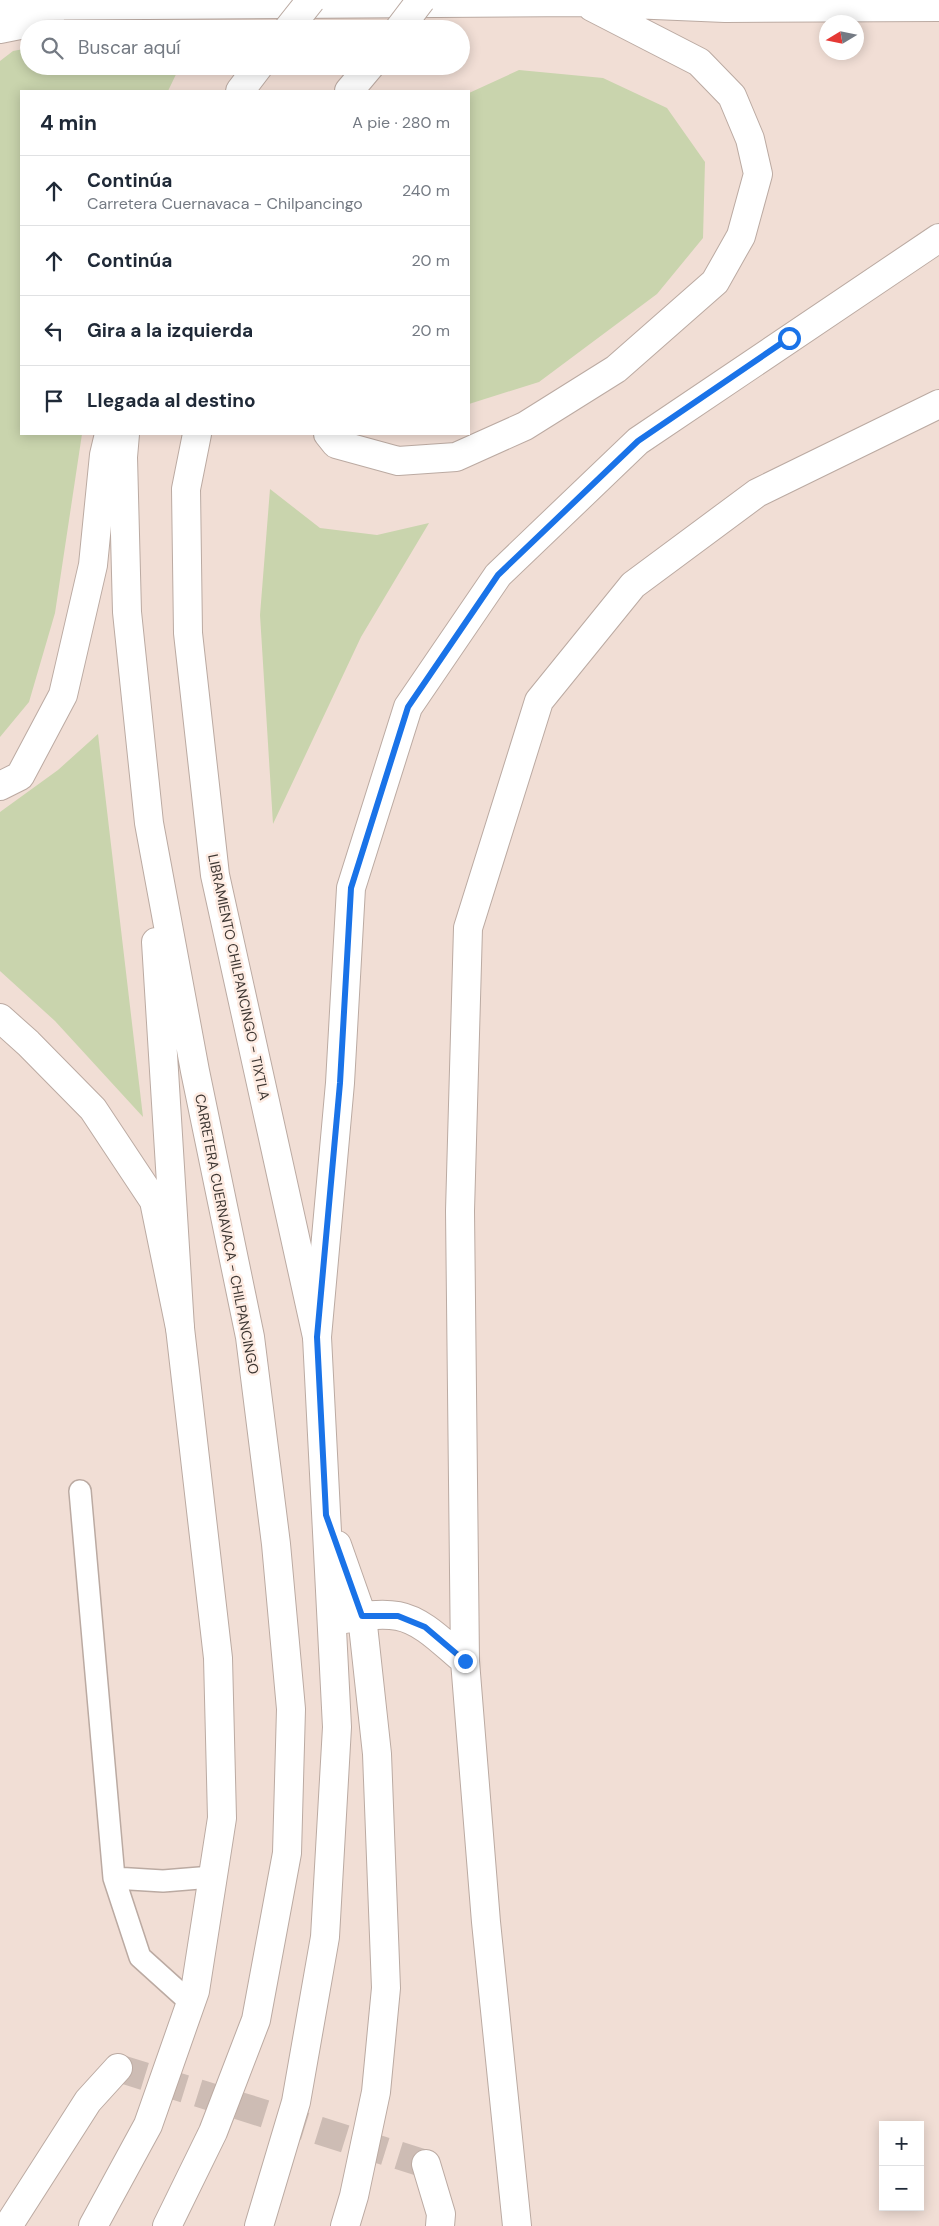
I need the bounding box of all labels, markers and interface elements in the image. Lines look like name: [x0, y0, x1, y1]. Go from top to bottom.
north arrow: [819, 15, 864, 60]
search box: [20, 20, 470, 75]
icon: search: [38, 34, 66, 62]
text: Buscar aquí: [78, 35, 181, 60]
text: 4 min: [40, 109, 97, 137]
text: A pie · 280 m: [352, 112, 450, 133]
text: Continúa: [87, 168, 172, 193]
icon: ahead: [40, 177, 68, 205]
text: 240 m: [402, 180, 450, 201]
text: Carretera Cuernavaca - Chilpancingo: [87, 193, 363, 214]
icon: ahead: [40, 247, 68, 275]
text: Continúa: [87, 248, 172, 273]
text: 20 m: [411, 250, 450, 271]
icon: left: [40, 317, 68, 345]
text: Gira a la izquierda: [87, 318, 253, 343]
text: 20 m: [411, 320, 450, 341]
route start: [778, 327, 801, 350]
icon: arrive: [40, 387, 68, 415]
text: Llegada al destino: [87, 388, 256, 413]
street label: LIBRAMIENTO CHILPANCINGO - TIXTLA: [204, 852, 274, 1102]
street label: CARRETERA CUERNAVACA - CHILPANCINGO: [191, 1092, 263, 1376]
route end: [454, 1650, 477, 1673]
map controls: [879, 2121, 924, 2211]
button: +: [879, 2121, 924, 2166]
button: −: [879, 2166, 924, 2211]

